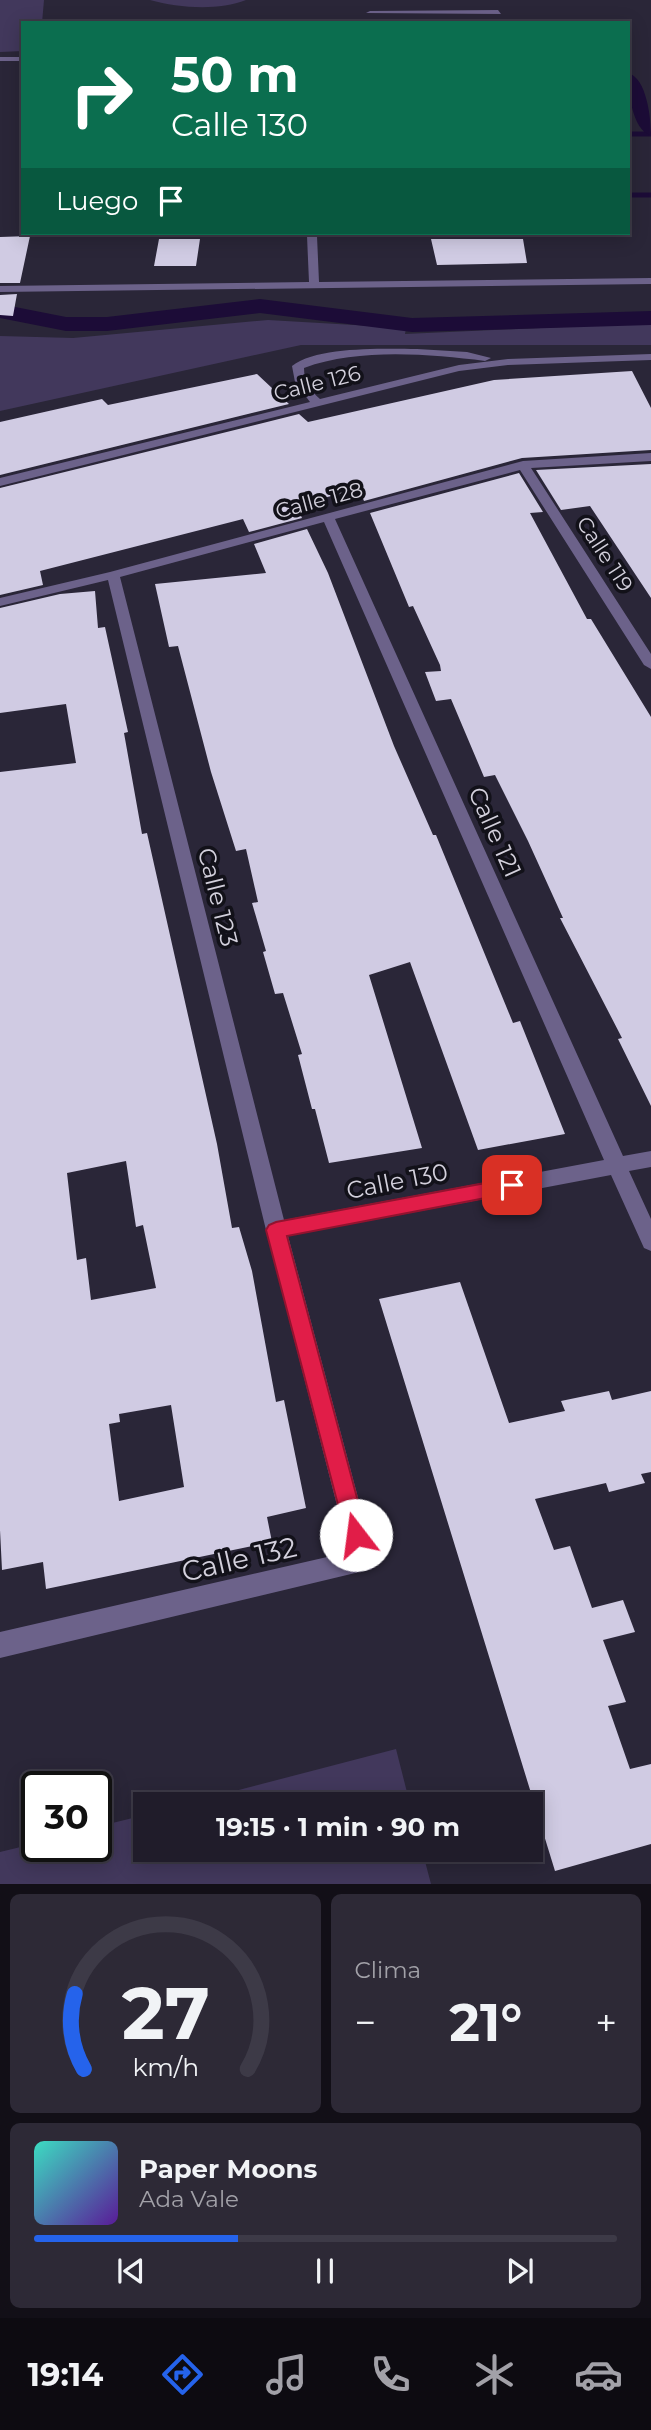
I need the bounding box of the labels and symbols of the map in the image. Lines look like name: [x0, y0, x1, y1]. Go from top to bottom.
street label: Calle 126: [271, 360, 363, 406]
street label: Calle 128: [273, 476, 365, 524]
street label: Calle 119: [571, 512, 639, 596]
street label: Calle 121: [462, 782, 528, 882]
street label: Calle 123: [192, 845, 244, 949]
pin: [482, 1155, 542, 1215]
street label: Calle 130: [344, 1157, 450, 1205]
position arrow: [319, 1498, 393, 1572]
street label: Calle 132: [178, 1529, 300, 1589]
speed limit sign: 30: [21, 1771, 112, 1862]

